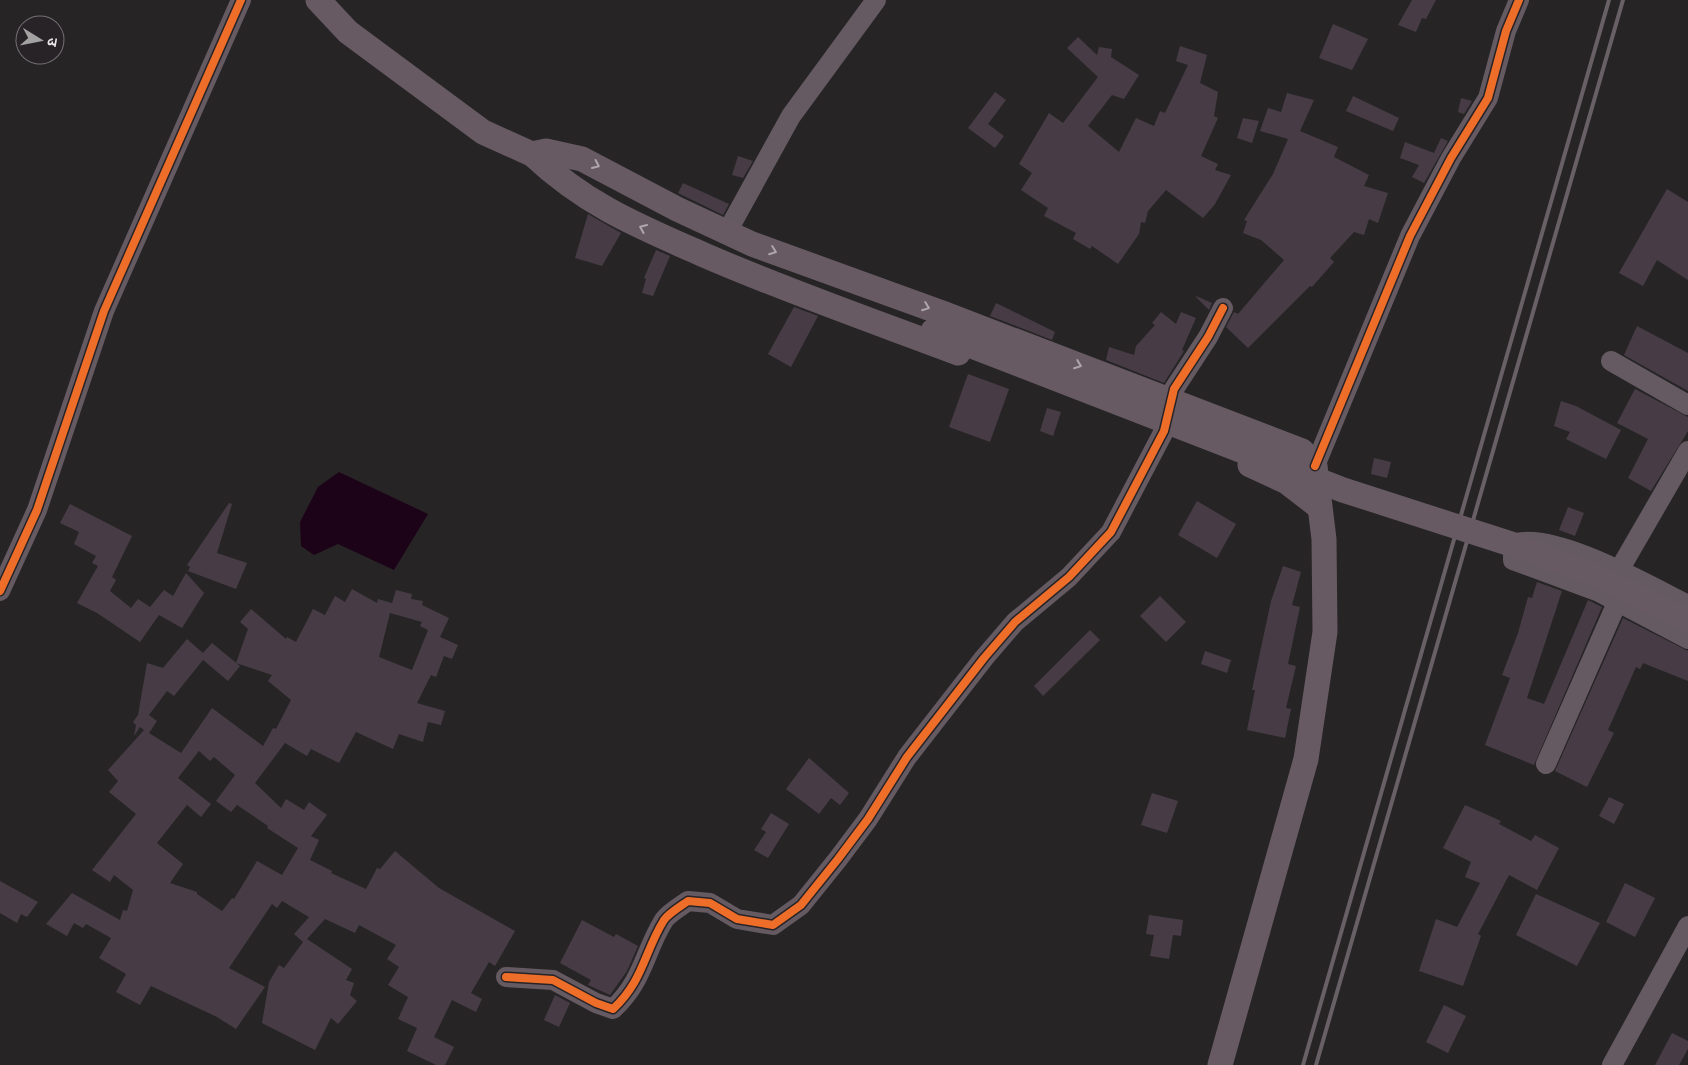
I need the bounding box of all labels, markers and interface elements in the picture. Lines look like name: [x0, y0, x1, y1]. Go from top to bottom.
north arrow: [15, 15, 65, 65]
text: उ: [44, 37, 61, 48]
one-way arrow: [591, 159, 600, 170]
one-way arrow: [639, 224, 648, 235]
one-way arrow: [769, 245, 777, 255]
one-way arrow: [921, 301, 930, 311]
one-way arrow: [1073, 360, 1081, 370]

